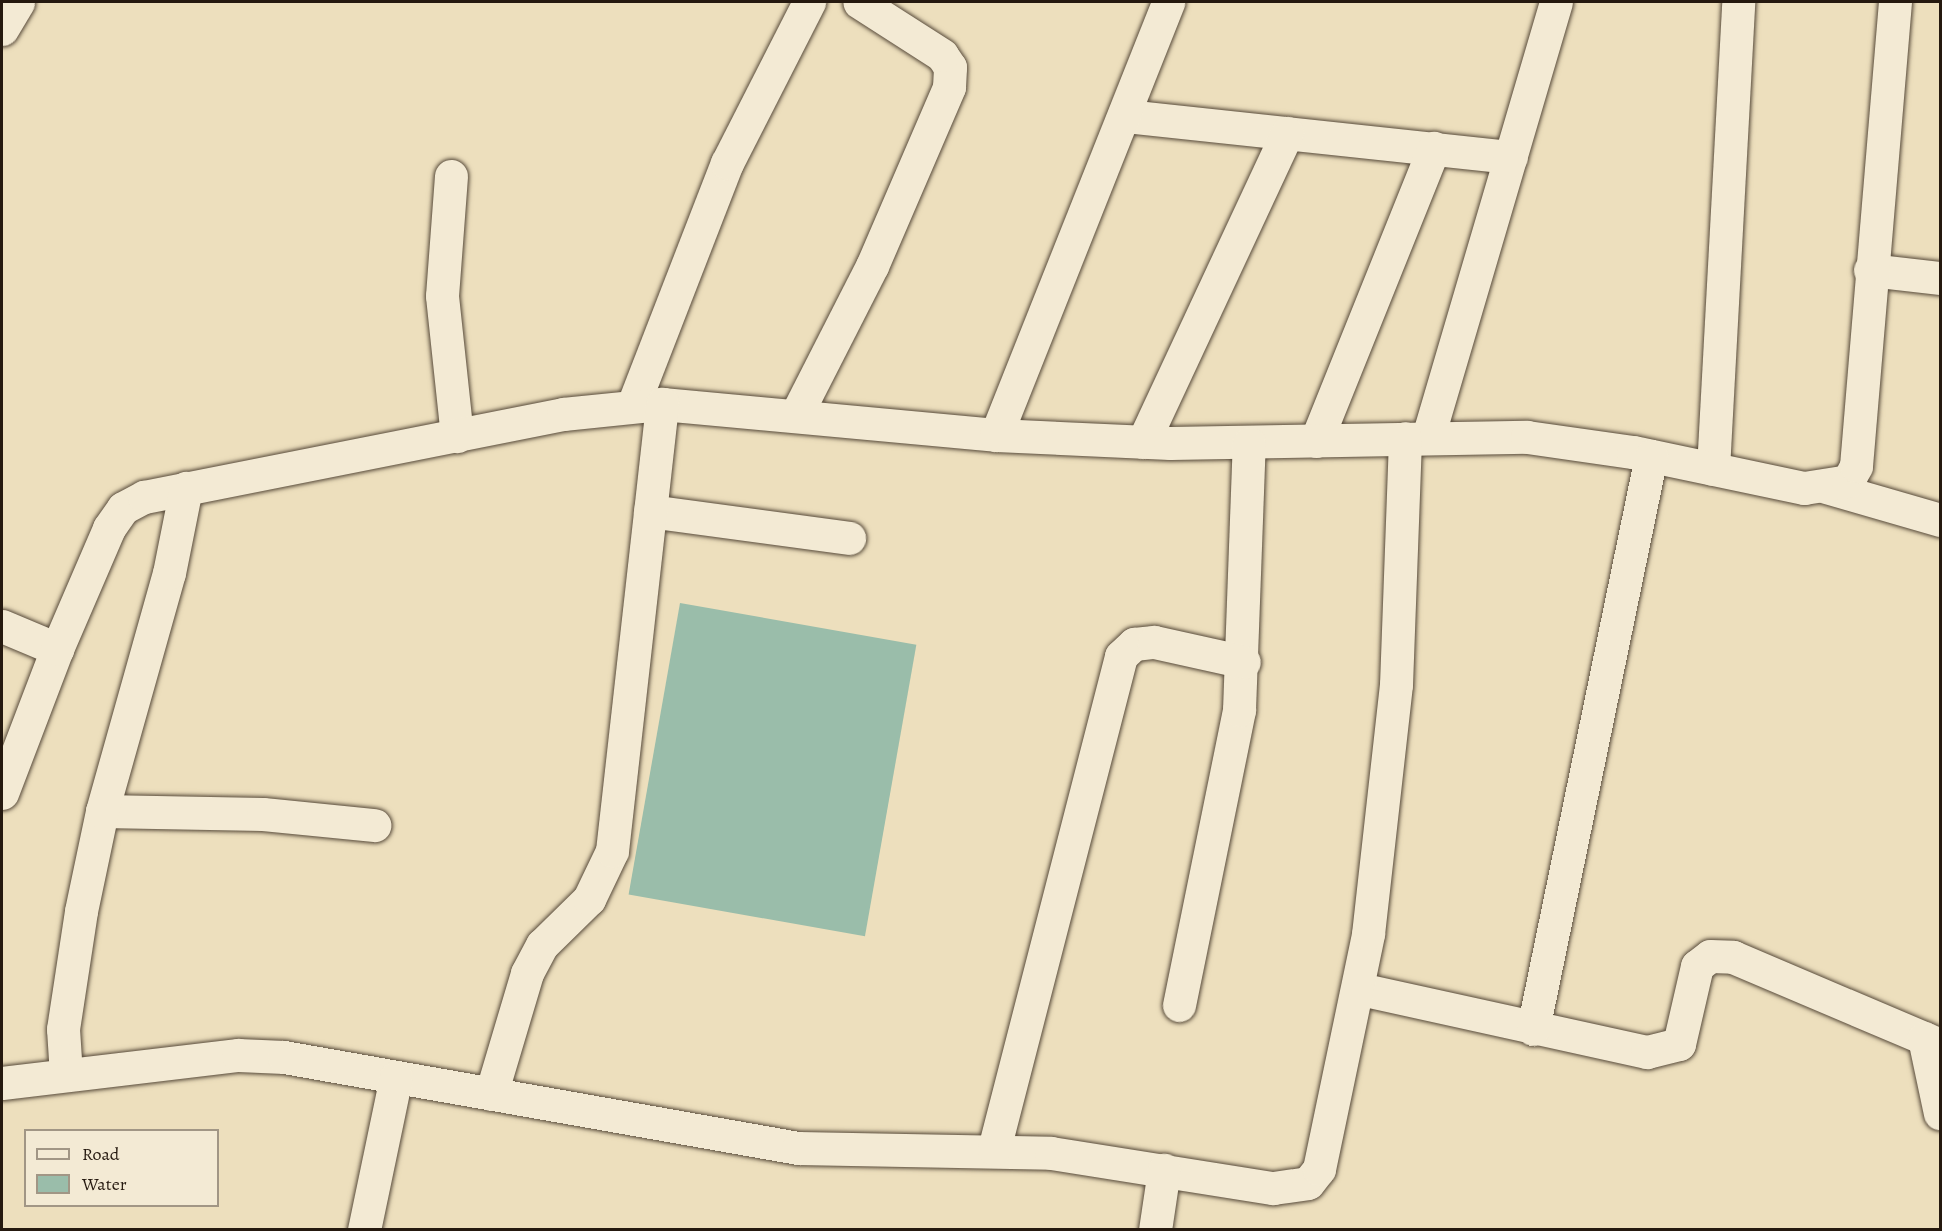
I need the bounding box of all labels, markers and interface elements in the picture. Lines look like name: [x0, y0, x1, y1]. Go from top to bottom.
legend: [24, 1129, 219, 1207]
text: Road: [82, 1142, 119, 1166]
text: Water: [82, 1172, 127, 1196]

